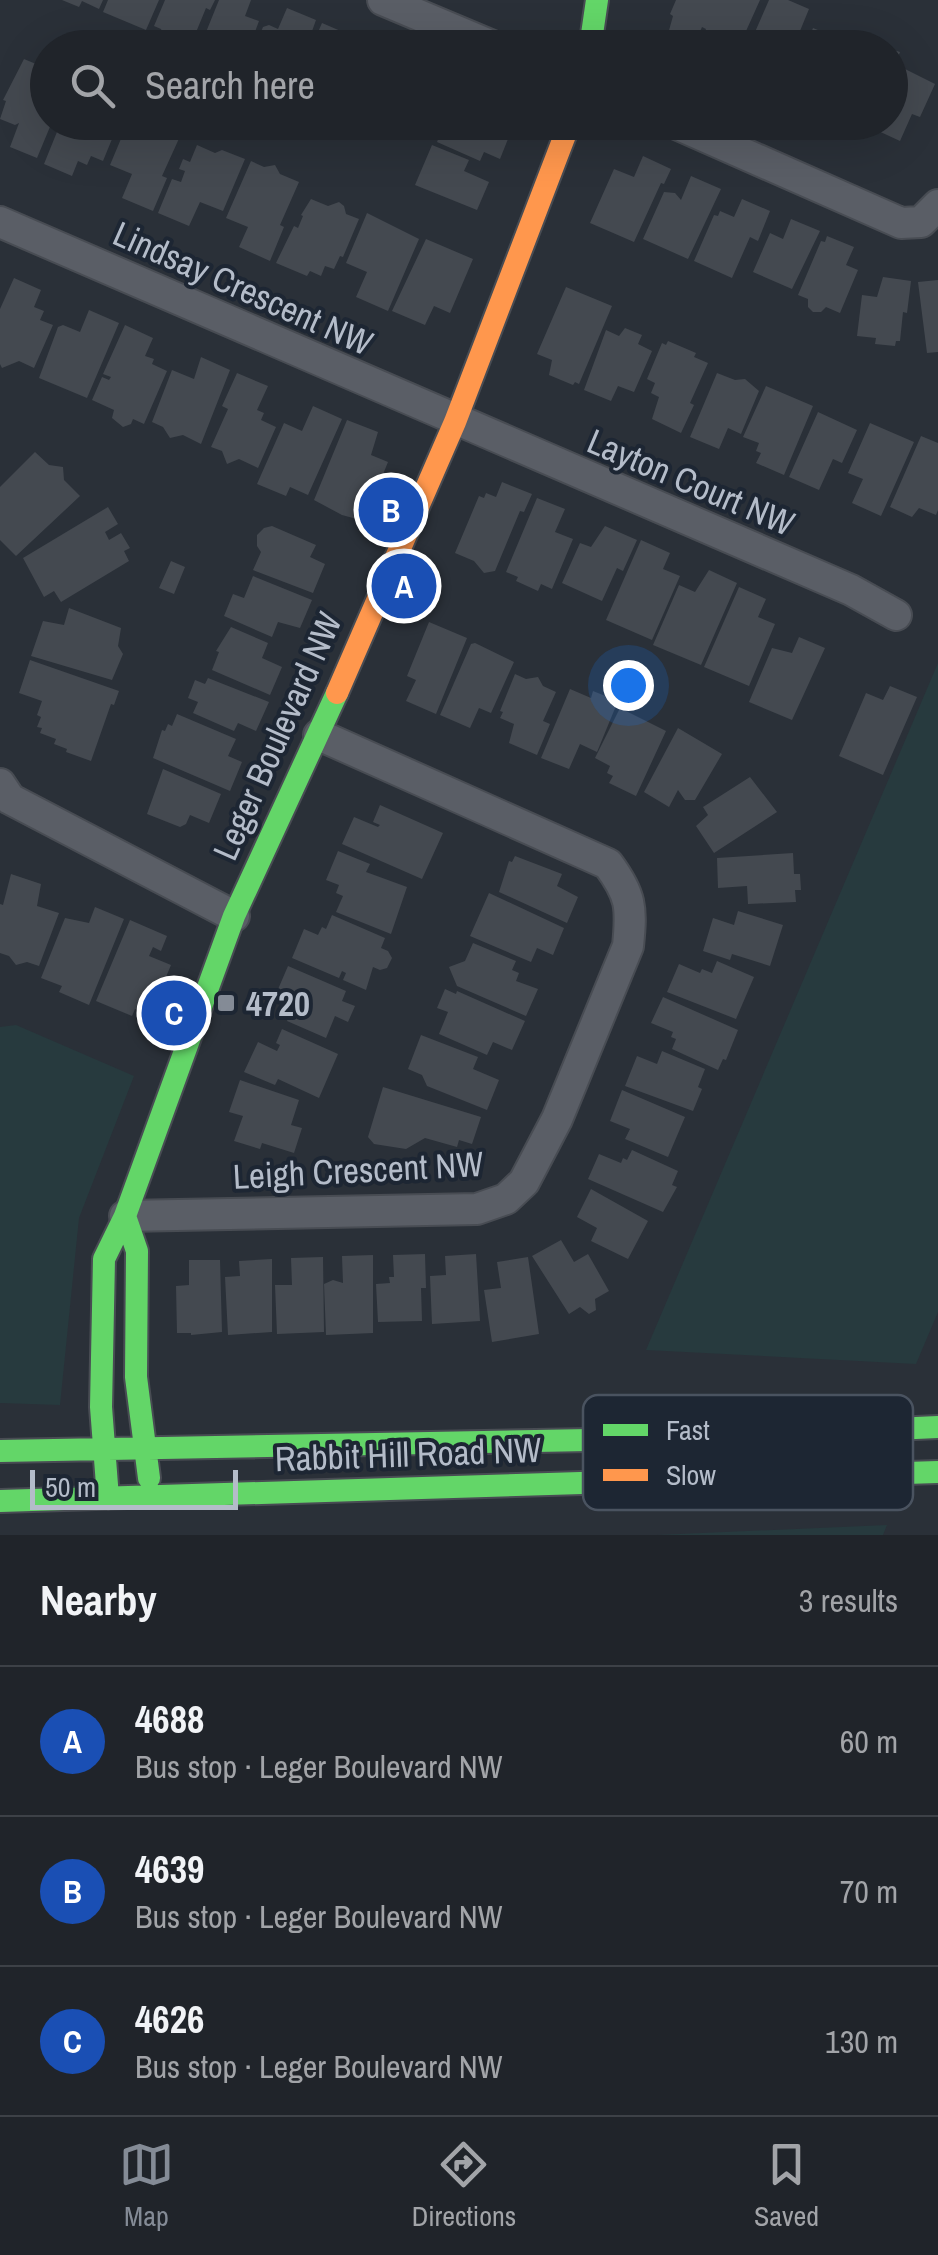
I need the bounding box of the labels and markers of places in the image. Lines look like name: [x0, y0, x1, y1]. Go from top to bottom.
pin: B: [358, 472, 424, 548]
pin: A: [372, 548, 436, 624]
pin: C: [142, 976, 206, 1050]
place label: 4720: [246, 980, 310, 1027]
marker: 4720: [215, 992, 237, 1014]

